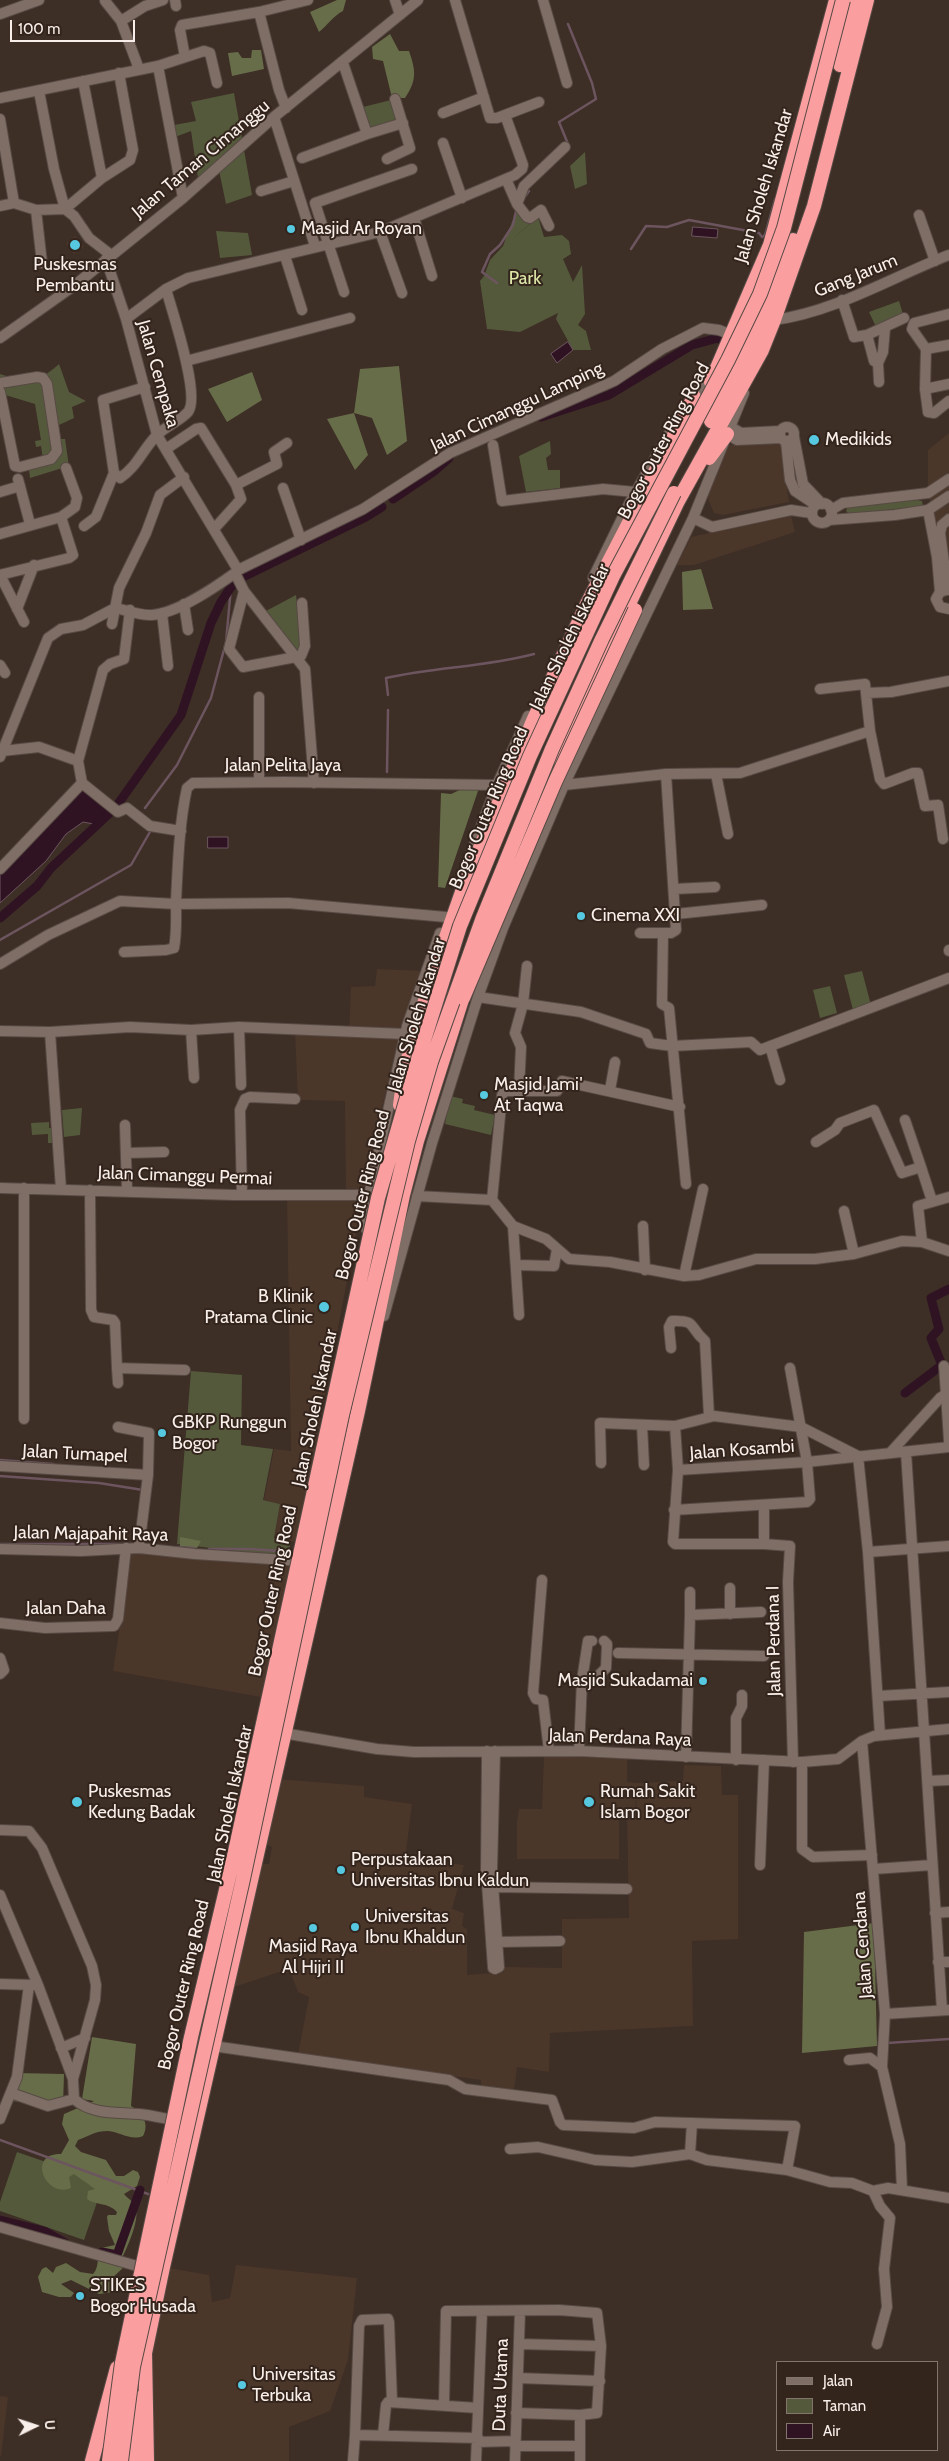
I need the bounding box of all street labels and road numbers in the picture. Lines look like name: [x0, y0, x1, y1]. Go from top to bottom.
street label: Jalan Taman Cimanggu: [128, 95, 274, 223]
street label: Jalan Sholeh Iskandar: [730, 106, 798, 266]
street label: Gang Jarum: [811, 250, 901, 302]
street label: Jalan Cempaka: [132, 318, 184, 430]
street label: Jalan Cimanggu Lamping: [427, 358, 607, 456]
street label: Bogor Outer Ring Road: [614, 359, 714, 523]
street label: Jalan Sholeh Iskandar: [525, 560, 615, 714]
street label: Bogor Outer Ring Road: [445, 724, 533, 892]
street label: Jalan Pelita Jaya: [225, 755, 341, 777]
street label: Jalan Sholeh Iskandar: [383, 935, 451, 1095]
street label: Bogor Outer Ring Road: [331, 1108, 395, 1282]
street label: Jalan Cimanggu Permai: [97, 1162, 273, 1190]
street label: Jalan Sholeh Iskandar: [288, 1327, 342, 1489]
street label: Jalan Kosambi: [689, 1436, 795, 1464]
street label: Jalan Tumapel: [22, 1440, 128, 1468]
street label: Bogor Outer Ring Road: [244, 1504, 302, 1678]
street label: Jalan Majapahit Raya: [13, 1522, 169, 1546]
street label: Jalan Perdana I: [762, 1585, 786, 1697]
street label: Jalan Daha: [26, 1598, 106, 1620]
street label: Jalan Sholeh Iskandar: [203, 1723, 257, 1885]
street label: Jalan Perdana Raya: [548, 1725, 692, 1751]
street label: Jalan Cendana: [848, 1891, 878, 1999]
street label: Bogor Outer Ring Road: [154, 1898, 214, 2072]
street label: Duta Utama: [489, 2338, 513, 2432]

